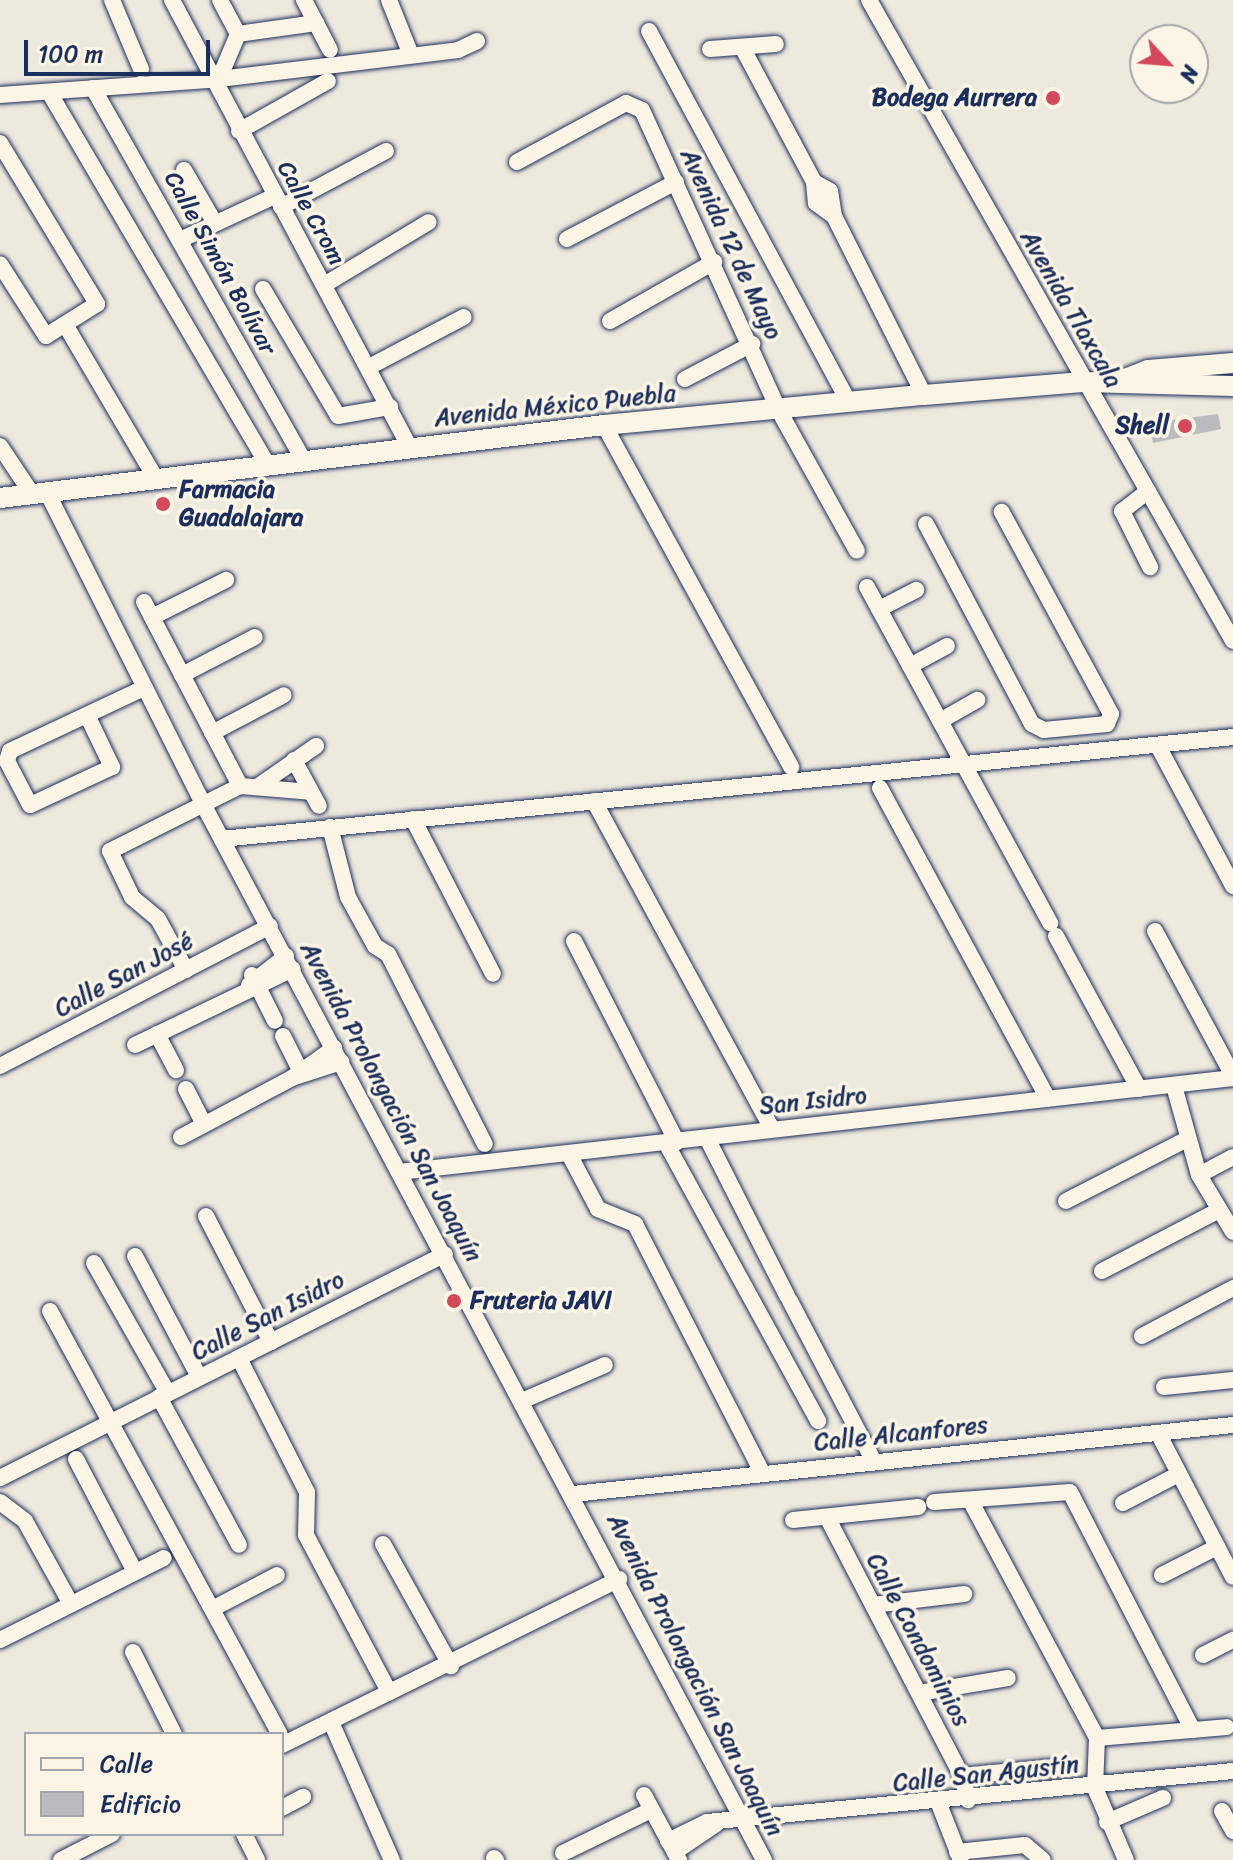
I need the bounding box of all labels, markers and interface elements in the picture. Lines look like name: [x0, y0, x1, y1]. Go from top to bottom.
scale bar: [28, 24, 214, 74]
north arrow: [1129, 24, 1209, 104]
text: 100 m: [38, 33, 103, 75]
text: N: [1168, 58, 1210, 89]
place label: Bodega Aurrera: [872, 84, 1037, 112]
marker: Bodega Aurrera: [1044, 89, 1062, 107]
street label: Avenida 12 de Mayo: [674, 144, 788, 344]
street label: Calle Crom: [271, 156, 351, 270]
street label: Calle Simón Bolívar: [158, 167, 282, 359]
street label: Avenida Tlaxcala: [1014, 225, 1128, 393]
street label: Avenida México Puebla: [433, 379, 677, 433]
place label: Shell: [1115, 412, 1169, 440]
marker: Shell: [1176, 417, 1194, 435]
place label: Farmacia Guadalajara: [179, 476, 303, 532]
marker: Farmacia Guadalajara: [154, 495, 172, 513]
street label: Calle San José: [50, 927, 198, 1023]
street label: Avenida Prolongación San Joaquín: [294, 937, 488, 1267]
street label: San Isidro: [758, 1081, 868, 1121]
street label: Calle San Isidro: [187, 1265, 349, 1367]
place label: Fruteria JAVI: [470, 1287, 612, 1315]
marker: Fruteria JAVI: [445, 1292, 463, 1310]
street label: Calle Alcanfores: [813, 1411, 989, 1457]
street label: Avenida Prolongación San Joaquín: [601, 1509, 789, 1841]
street label: Calle Condominios: [860, 1548, 976, 1732]
legend: [24, 1732, 284, 1836]
text: Calle: [100, 1743, 153, 1785]
street label: Calle San Agustín: [892, 1750, 1080, 1798]
text: Edificio: [100, 1783, 181, 1825]

